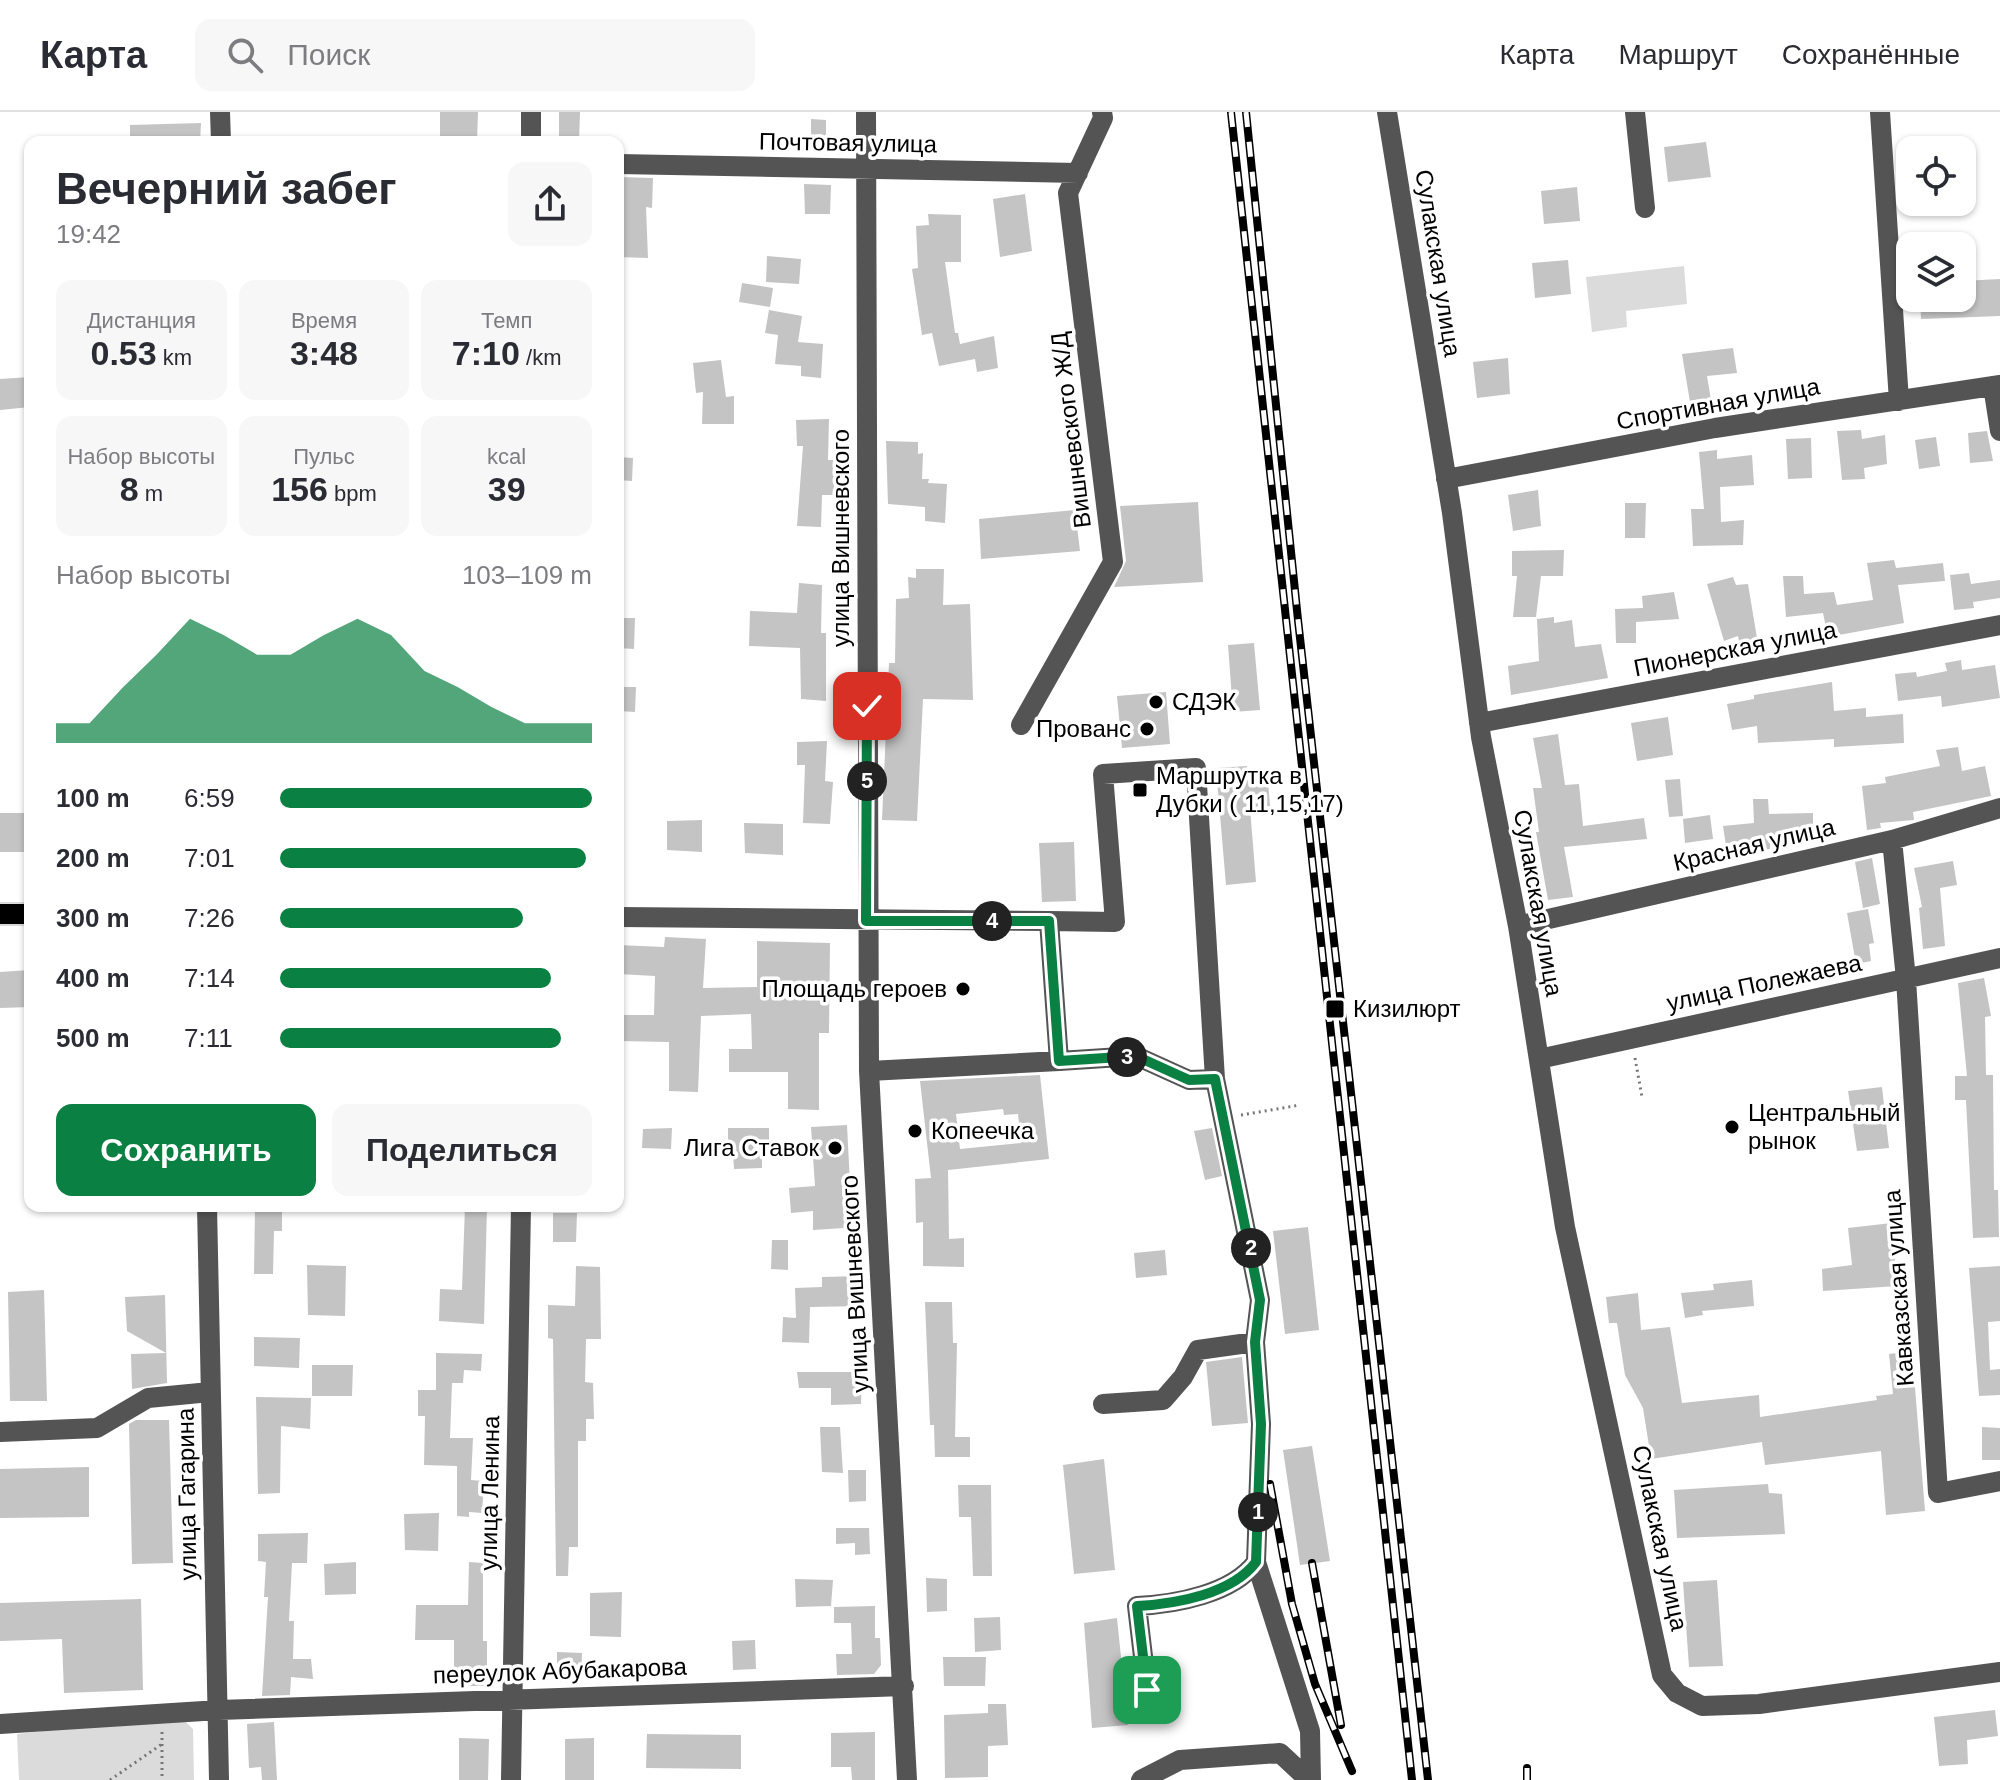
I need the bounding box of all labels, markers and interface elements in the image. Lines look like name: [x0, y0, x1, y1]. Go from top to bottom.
search box: [195, 19, 755, 91]
icon: search: [223, 33, 267, 77]
text: Карта: [40, 34, 147, 76]
text: Поиск: [287, 38, 370, 71]
text: Карта: [1499, 39, 1574, 70]
text: Маршрут: [1618, 39, 1738, 70]
text: Сохранённые: [1782, 39, 1960, 70]
street label: Почтовая улица: [759, 127, 938, 158]
map controls: [1896, 136, 1976, 312]
button: locate: [1896, 136, 1976, 216]
button: share: [508, 162, 592, 246]
text: Вечерний забег: [56, 164, 397, 213]
street label: Сулакская улица: [1410, 167, 1467, 359]
text: 19:42: [56, 219, 121, 249]
button: layers: [1896, 232, 1976, 312]
text: Дистанция: [87, 308, 196, 333]
text: Время: [291, 308, 357, 333]
text: Темп: [481, 308, 532, 333]
street label: Вишневского Ж/Д: [1045, 331, 1096, 530]
text: 0.53: [91, 334, 157, 372]
text: 3:48: [290, 334, 358, 372]
text: 7:10: [452, 334, 520, 372]
text: km: [157, 345, 192, 370]
text: /km: [520, 345, 561, 370]
street label: Спортивная улица: [1614, 372, 1822, 435]
street label: улица Вишневского: [827, 429, 854, 647]
text: Набор высоты: [67, 444, 215, 469]
text: Пульс: [293, 444, 355, 469]
text: kcal: [487, 444, 526, 469]
text: 8: [120, 470, 139, 508]
text: 156: [271, 470, 328, 508]
text: 39: [488, 470, 526, 508]
text: m: [139, 481, 163, 506]
text: bpm: [328, 481, 377, 506]
text: Набор высоты: [56, 560, 231, 590]
text: 103–109 m: [462, 560, 592, 590]
street label: Пионерская улица: [1631, 615, 1839, 681]
pin: [833, 672, 901, 740]
icon: check: [845, 684, 889, 728]
place label: СДЭК: [1172, 688, 1236, 715]
marker: СДЭК: [1147, 693, 1165, 711]
place label: Прованс: [1036, 715, 1131, 742]
marker: Прованс: [1138, 720, 1156, 738]
pin: 5: [847, 761, 887, 801]
place label: Маршрутка в Дубки ( 11,15,17): [1156, 762, 1344, 817]
text: 5: [861, 768, 873, 793]
marker: Маршрутка в Дубки ( 11,15,17): [1131, 781, 1149, 799]
text: 100 m: [56, 783, 130, 813]
text: 6:59: [184, 783, 235, 813]
street label: Сулакская улица: [1509, 808, 1568, 999]
street label: Красная улица: [1671, 813, 1838, 876]
text: 200 m: [56, 843, 130, 873]
text: 7:01: [184, 843, 235, 873]
pin: 4: [972, 901, 1012, 941]
text: 300 m: [56, 903, 130, 933]
text: 7:26: [184, 903, 235, 933]
text: 4: [986, 908, 998, 933]
street label: улица Полежаева: [1664, 949, 1864, 1016]
text: 400 m: [56, 963, 130, 993]
text: 7:14: [184, 963, 235, 993]
place label: Площадь героев: [761, 975, 947, 1002]
marker: Площадь героев: [954, 980, 972, 998]
place label: Кизилюрт: [1353, 995, 1461, 1022]
marker: Кизилюрт: [1324, 998, 1346, 1020]
text: 500 m: [56, 1023, 130, 1053]
text: 7:11: [184, 1023, 233, 1053]
pin: 3: [1107, 1037, 1147, 1077]
text: 3: [1121, 1044, 1133, 1069]
place label: Центральный рынок: [1748, 1099, 1900, 1154]
button: Сохранить: [56, 1104, 316, 1196]
button: Поделиться: [332, 1104, 592, 1196]
place label: Копеечка: [931, 1117, 1035, 1144]
marker: Центральный рынок: [1723, 1118, 1741, 1136]
marker: Копеечка: [906, 1122, 924, 1140]
place label: Лига Ставок: [684, 1134, 819, 1161]
marker: Лига Ставок: [826, 1139, 844, 1157]
street label: улица Вишневского: [835, 1174, 874, 1394]
street label: Кавказская улица: [1878, 1188, 1919, 1387]
pin: 2: [1231, 1228, 1271, 1268]
text: 2: [1245, 1235, 1257, 1260]
street label: улица Гагарина: [171, 1407, 202, 1581]
street label: улица Ленина: [475, 1415, 504, 1571]
street label: Сулакская улица: [1628, 1443, 1693, 1634]
pin: 1: [1238, 1492, 1278, 1532]
text: 1: [1252, 1499, 1264, 1524]
street label: переулок Абубакарова: [433, 1653, 688, 1688]
pin: [1113, 1656, 1181, 1724]
icon: arrive: [1125, 1668, 1169, 1712]

